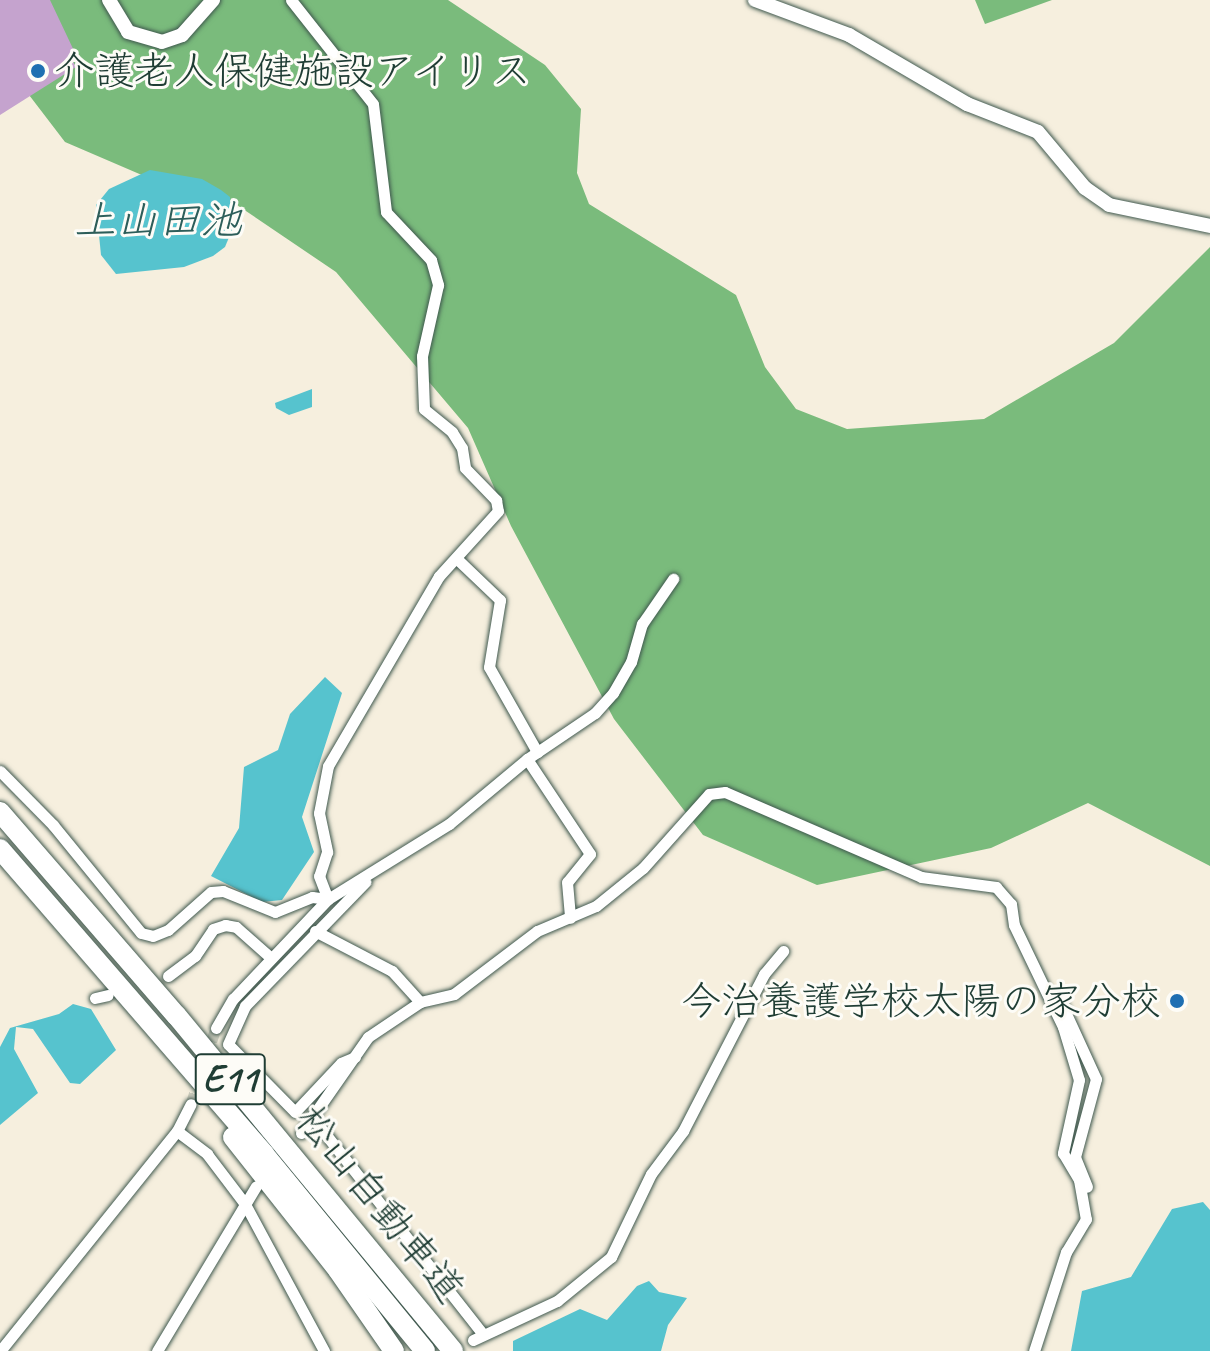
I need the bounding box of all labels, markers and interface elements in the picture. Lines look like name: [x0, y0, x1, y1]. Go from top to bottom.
place label: 介護老人保健施設アイリス: [54, 47, 534, 95]
marker: 介護老人保健施設アイリス: [29, 62, 47, 80]
water label: 上山田池: [74, 196, 242, 246]
place label: 今治養護学校太陽の家分校: [681, 977, 1161, 1025]
marker: 今治養護学校太陽の家分校: [1168, 992, 1186, 1010]
road number: E11: [194, 1045, 266, 1113]
street label: 松山自動車道: [286, 1096, 474, 1312]

